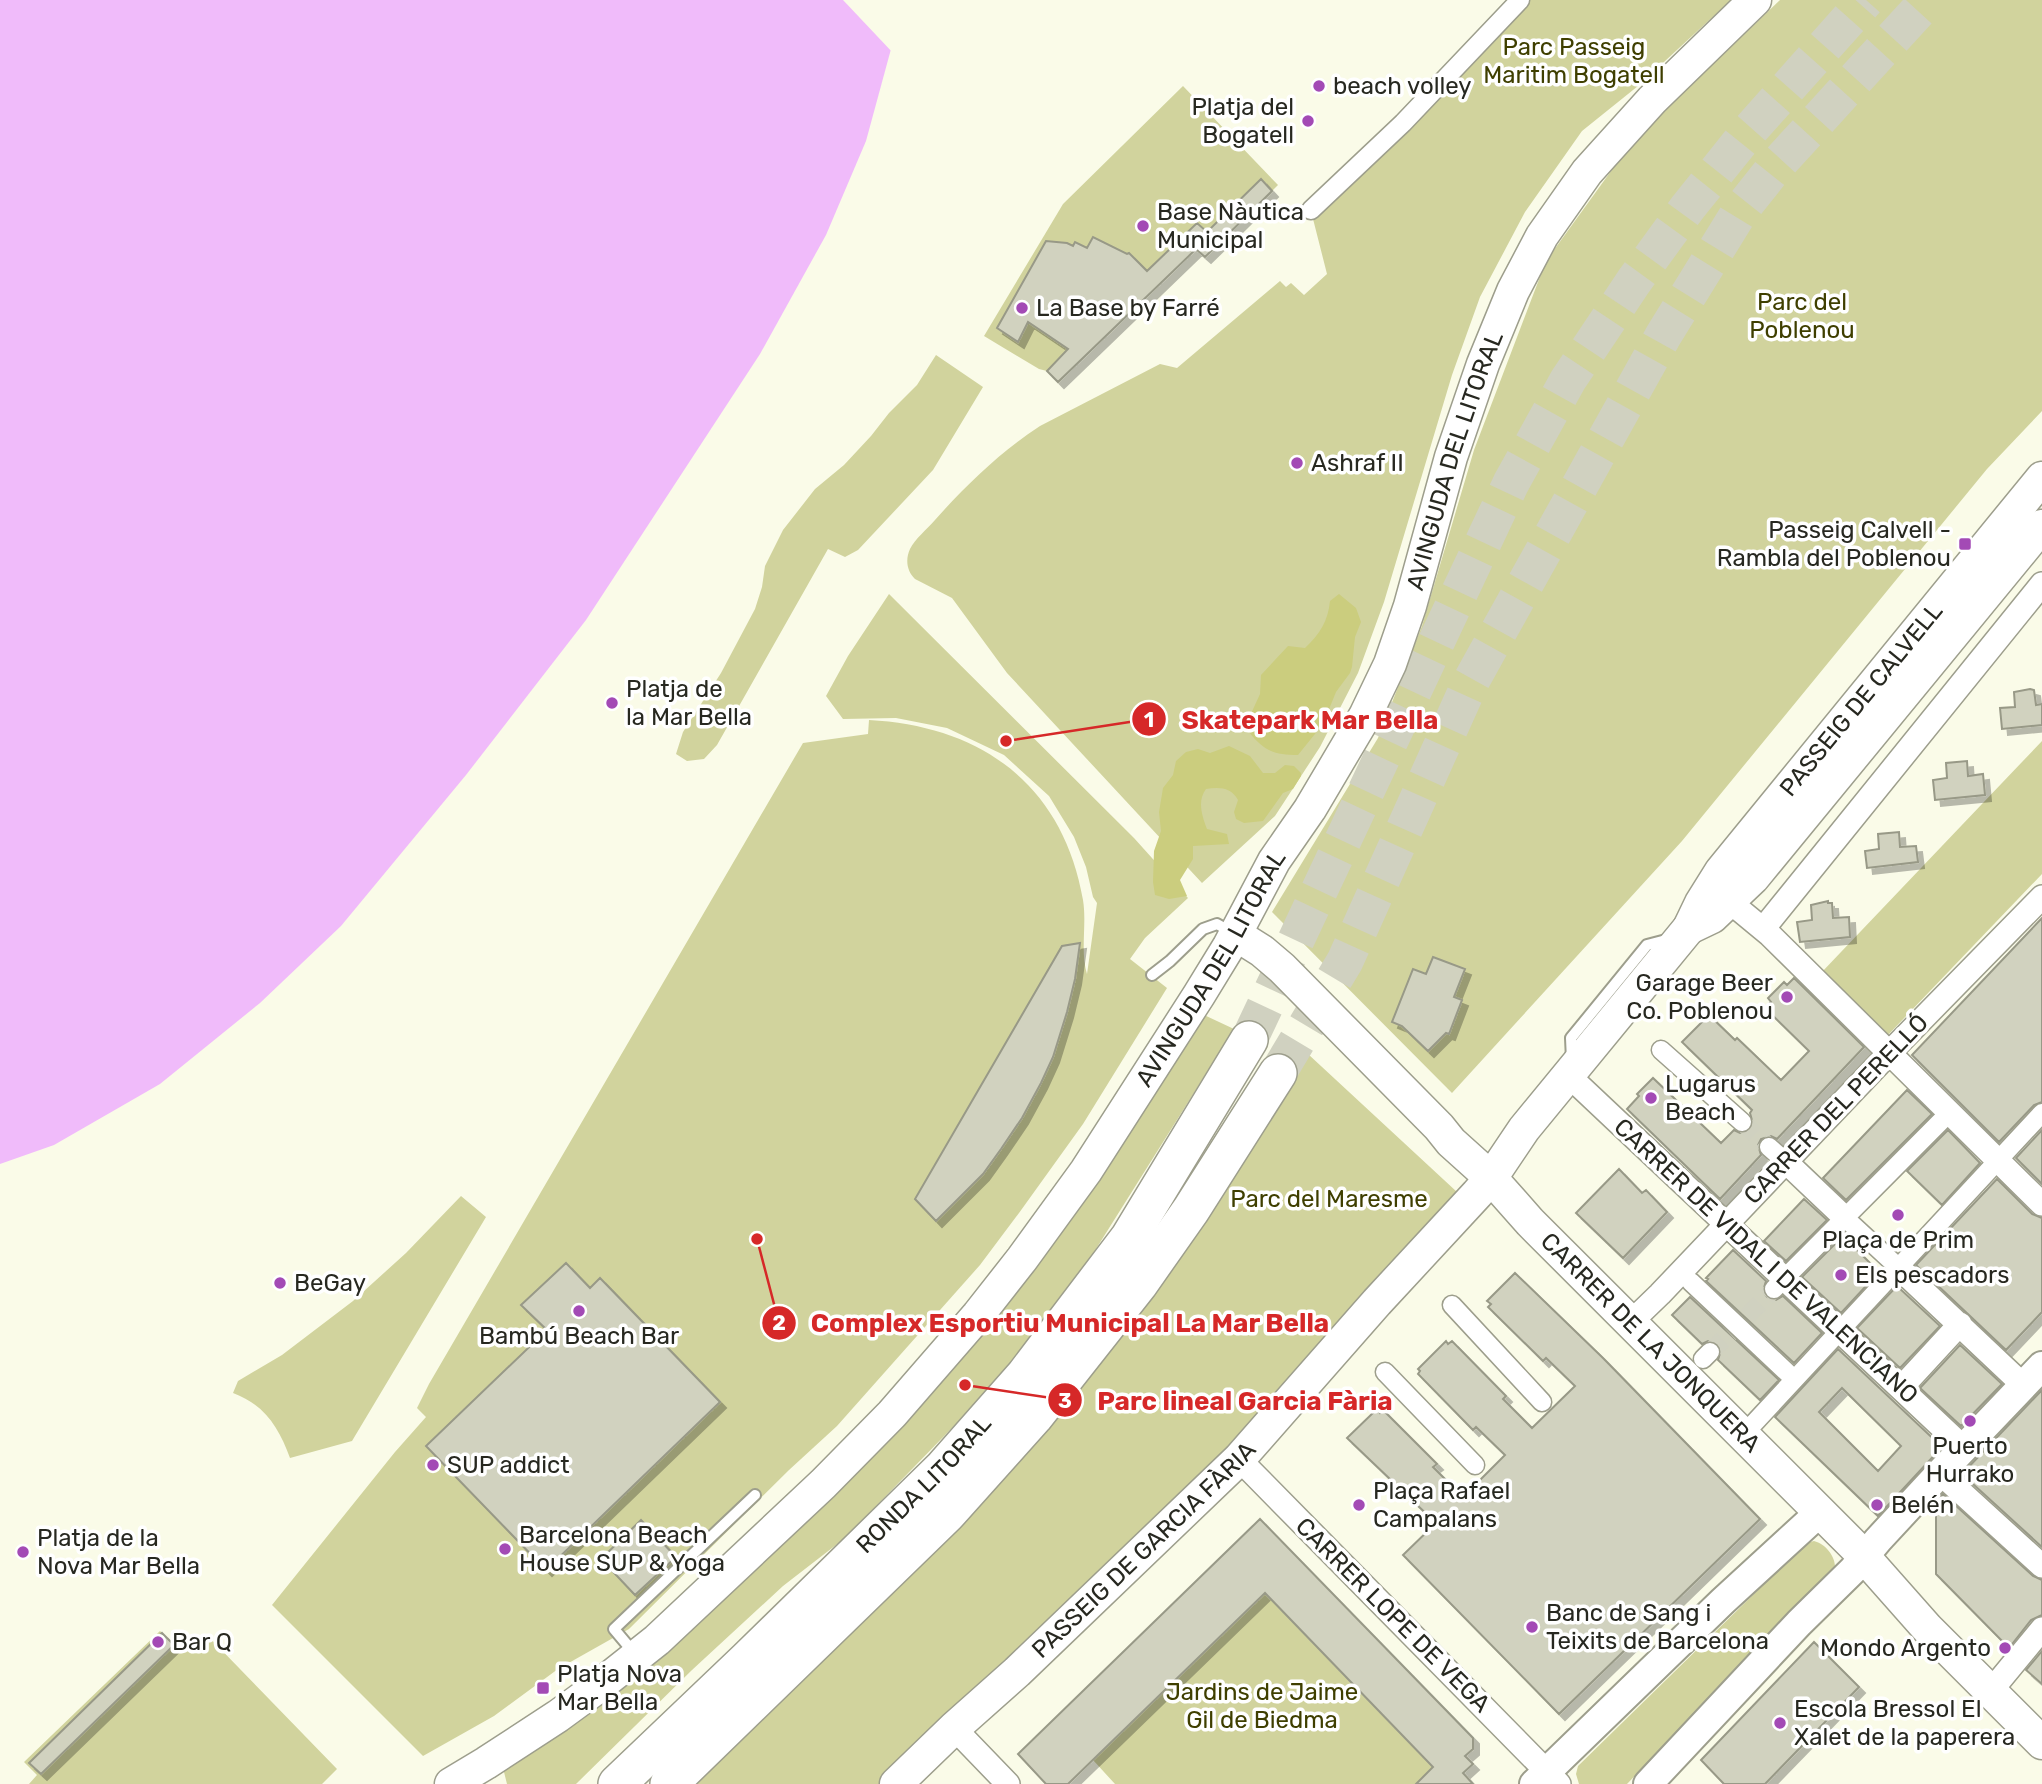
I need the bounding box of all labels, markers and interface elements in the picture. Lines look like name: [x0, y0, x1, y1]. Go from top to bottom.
park label: Parc Passeig Maritim Bogatell: [1483, 33, 1665, 89]
place label: beach volley: [1333, 72, 1472, 100]
marker: beach volley: [1311, 78, 1327, 94]
place label: Platja del Bogatell: [1191, 93, 1294, 149]
marker: Platja del Bogatell: [1300, 113, 1316, 129]
place label: Base Nàutica Municipal: [1157, 198, 1304, 254]
marker: Base Nàutica Municipal: [1135, 218, 1151, 234]
park label: Parc del Poblenou: [1749, 288, 1855, 344]
place label: La Base by Farré: [1036, 294, 1220, 322]
marker: La Base by Farré: [1014, 300, 1030, 316]
street label: AVINGUDA DEL LITORAL: [1401, 327, 1509, 593]
place label: Ashraf II: [1311, 449, 1404, 477]
marker: Ashraf II: [1289, 455, 1305, 471]
place label: Passeig Calvell - Rambla del Poblenou: [1717, 516, 1951, 572]
marker: Passeig Calvell - Rambla del Poblenou: [1957, 536, 1973, 552]
street label: PASSEIG DE CALVELL: [1774, 597, 1948, 802]
place label: Platja de la Mar Bella: [626, 675, 752, 731]
marker: Platja de la Mar Bella: [604, 695, 620, 711]
callout: Skatepark Mar Bella: [1132, 696, 1452, 743]
text: Skatepark Mar Bella: [1182, 705, 1438, 736]
text: 1: [1144, 707, 1154, 732]
street label: AVINGUDA DEL LITORAL: [1130, 844, 1292, 1092]
place label: Garage Beer Co. Poblenou: [1626, 969, 1773, 1025]
marker: Garage Beer Co. Poblenou: [1779, 989, 1795, 1005]
street label: CARRER DEL PERELLÓ: [1738, 1008, 1934, 1210]
place label: Lugarus Beach: [1665, 1070, 1756, 1126]
marker: Lugarus Beach: [1643, 1090, 1659, 1106]
street label: CARRER DE VIDAL I DE VALENCIANO: [1608, 1113, 1924, 1409]
park label: Parc del Maresme: [1230, 1185, 1428, 1213]
marker: Plaça de Prim: [1890, 1207, 1906, 1223]
place label: Plaça de Prim: [1822, 1226, 1974, 1254]
street label: CARRER DE LA JONQUERA: [1535, 1227, 1766, 1458]
place label: Els pescadors: [1855, 1261, 2009, 1289]
marker: Els pescadors: [1833, 1267, 1849, 1283]
place label: BeGay: [294, 1269, 366, 1297]
marker: BeGay: [272, 1275, 288, 1291]
callout: Complex Esportiu Municipal La Mar Bella: [761, 1299, 1343, 1346]
marker: Bambú Beach Bar: [571, 1303, 587, 1319]
text: Complex Esportiu Municipal La Mar Bella: [811, 1308, 1329, 1339]
text: 2: [772, 1310, 786, 1335]
place label: Bambú Beach Bar: [479, 1322, 679, 1350]
callout: Parc lineal Garcia Fària: [1048, 1377, 1406, 1424]
text: Parc lineal Garcia Fària: [1097, 1386, 1393, 1417]
text: 3: [1058, 1388, 1072, 1413]
street label: RONDA LITORAL: [851, 1409, 997, 1559]
marker: Puerto Hurrako: [1962, 1413, 1978, 1429]
place label: Puerto Hurrako: [1926, 1432, 2014, 1488]
street label: PASSEIG DE GARCIA FÀRIA: [1026, 1436, 1262, 1664]
place label: SUP addict: [447, 1451, 570, 1479]
marker: SUP addict: [425, 1457, 441, 1473]
place label: Plaça Rafael Campalans: [1373, 1477, 1510, 1533]
place label: Belén: [1891, 1491, 1954, 1519]
marker: Plaça Rafael Campalans: [1351, 1497, 1367, 1513]
marker: Belén: [1869, 1497, 1885, 1513]
street label: CARRER LOPE DE VEGA: [1290, 1512, 1496, 1718]
place label: Barcelona Beach House SUP & Yoga: [519, 1521, 725, 1577]
place label: Platja de la Nova Mar Bella: [37, 1524, 200, 1580]
marker: Barcelona Beach House SUP & Yoga: [497, 1541, 513, 1557]
marker: Platja de la Nova Mar Bella: [15, 1544, 31, 1560]
place label: Banc de Sang i Teixits de Barcelona: [1546, 1599, 1769, 1655]
marker: Banc de Sang i Teixits de Barcelona: [1524, 1619, 1540, 1635]
place label: Bar Q: [172, 1628, 232, 1656]
marker: Bar Q: [150, 1634, 166, 1650]
place label: Mondo Argento: [1820, 1634, 1991, 1662]
marker: Mondo Argento: [1997, 1640, 2013, 1656]
place label: Platja Nova Mar Bella: [557, 1660, 682, 1716]
park label: Jardins de Jaime Gil de Biedma: [1166, 1678, 1358, 1734]
marker: Platja Nova Mar Bella: [535, 1680, 551, 1696]
place label: Escola Bressol El Xalet de la paperera: [1794, 1695, 2015, 1751]
marker: Escola Bressol El Xalet de la paperera: [1772, 1715, 1788, 1731]

